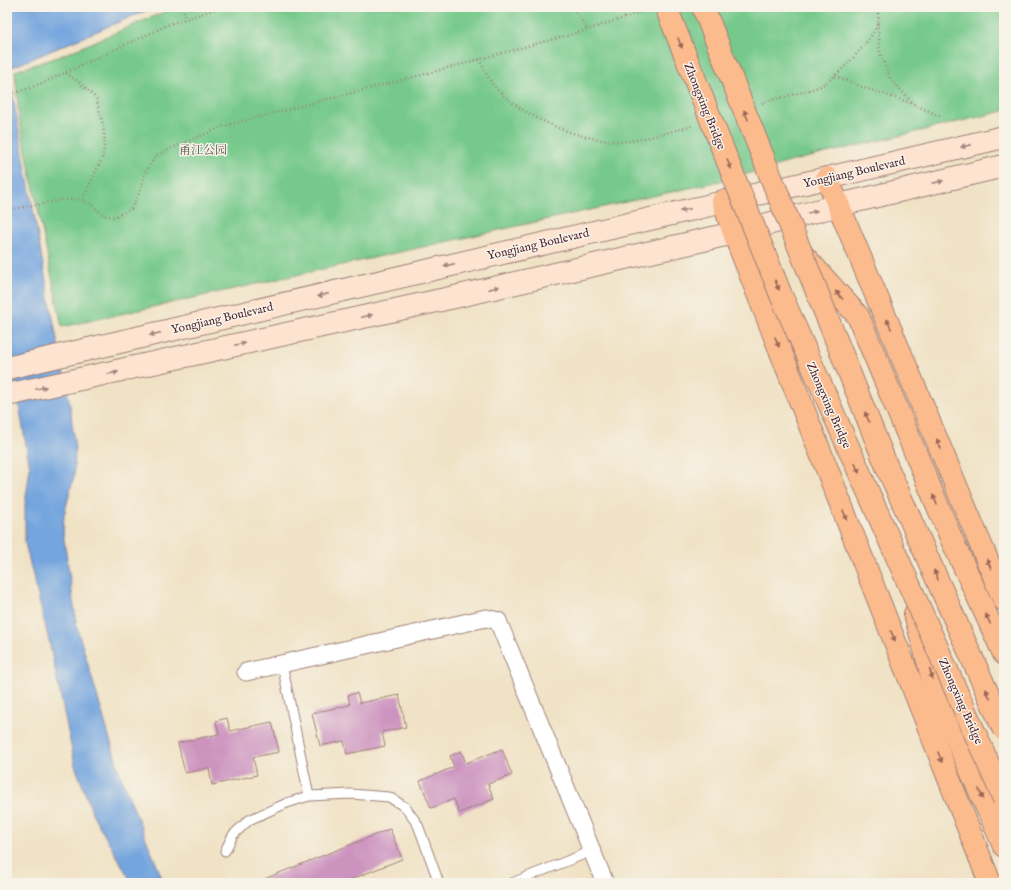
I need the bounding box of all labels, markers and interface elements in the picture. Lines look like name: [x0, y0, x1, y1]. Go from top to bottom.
one-way arrow: [678, 38, 684, 50]
street label: Zhongxing Bridge: [680, 60, 729, 152]
one-way arrow: [743, 108, 749, 120]
park label: 甬江公园: [179, 143, 227, 158]
one-way arrow: [960, 143, 972, 149]
street label: Yongjiang Boulevard: [802, 153, 907, 192]
one-way arrow: [726, 158, 732, 170]
one-way arrow: [933, 179, 945, 185]
one-way arrow: [679, 208, 691, 214]
one-way arrow: [806, 209, 818, 215]
street label: Yongjiang Boulevard: [486, 225, 591, 264]
one-way arrow: [443, 263, 455, 269]
one-way arrow: [774, 279, 780, 291]
one-way arrow: [488, 284, 500, 290]
one-way arrow: [835, 290, 844, 299]
one-way arrow: [316, 292, 329, 298]
street label: Yongjiang Boulevard: [170, 299, 275, 338]
one-way arrow: [361, 313, 373, 319]
one-way arrow: [885, 317, 891, 329]
one-way arrow: [149, 331, 161, 337]
one-way arrow: [774, 337, 780, 349]
one-way arrow: [234, 341, 246, 347]
street label: Zhongxing Bridge: [803, 360, 854, 451]
one-way arrow: [107, 369, 119, 375]
one-way arrow: [35, 385, 47, 391]
one-way arrow: [864, 411, 870, 423]
one-way arrow: [936, 438, 942, 449]
one-way arrow: [854, 462, 860, 473]
one-way arrow: [932, 494, 938, 505]
one-way arrow: [842, 510, 848, 521]
one-way arrow: [986, 558, 992, 569]
one-way arrow: [932, 569, 938, 581]
one-way arrow: [985, 613, 991, 624]
one-way arrow: [890, 631, 896, 643]
street label: Zhongxing Bridge: [935, 656, 986, 747]
one-way arrow: [928, 668, 934, 680]
one-way arrow: [985, 689, 991, 700]
one-way arrow: [938, 752, 944, 764]
one-way arrow: [978, 788, 984, 800]

